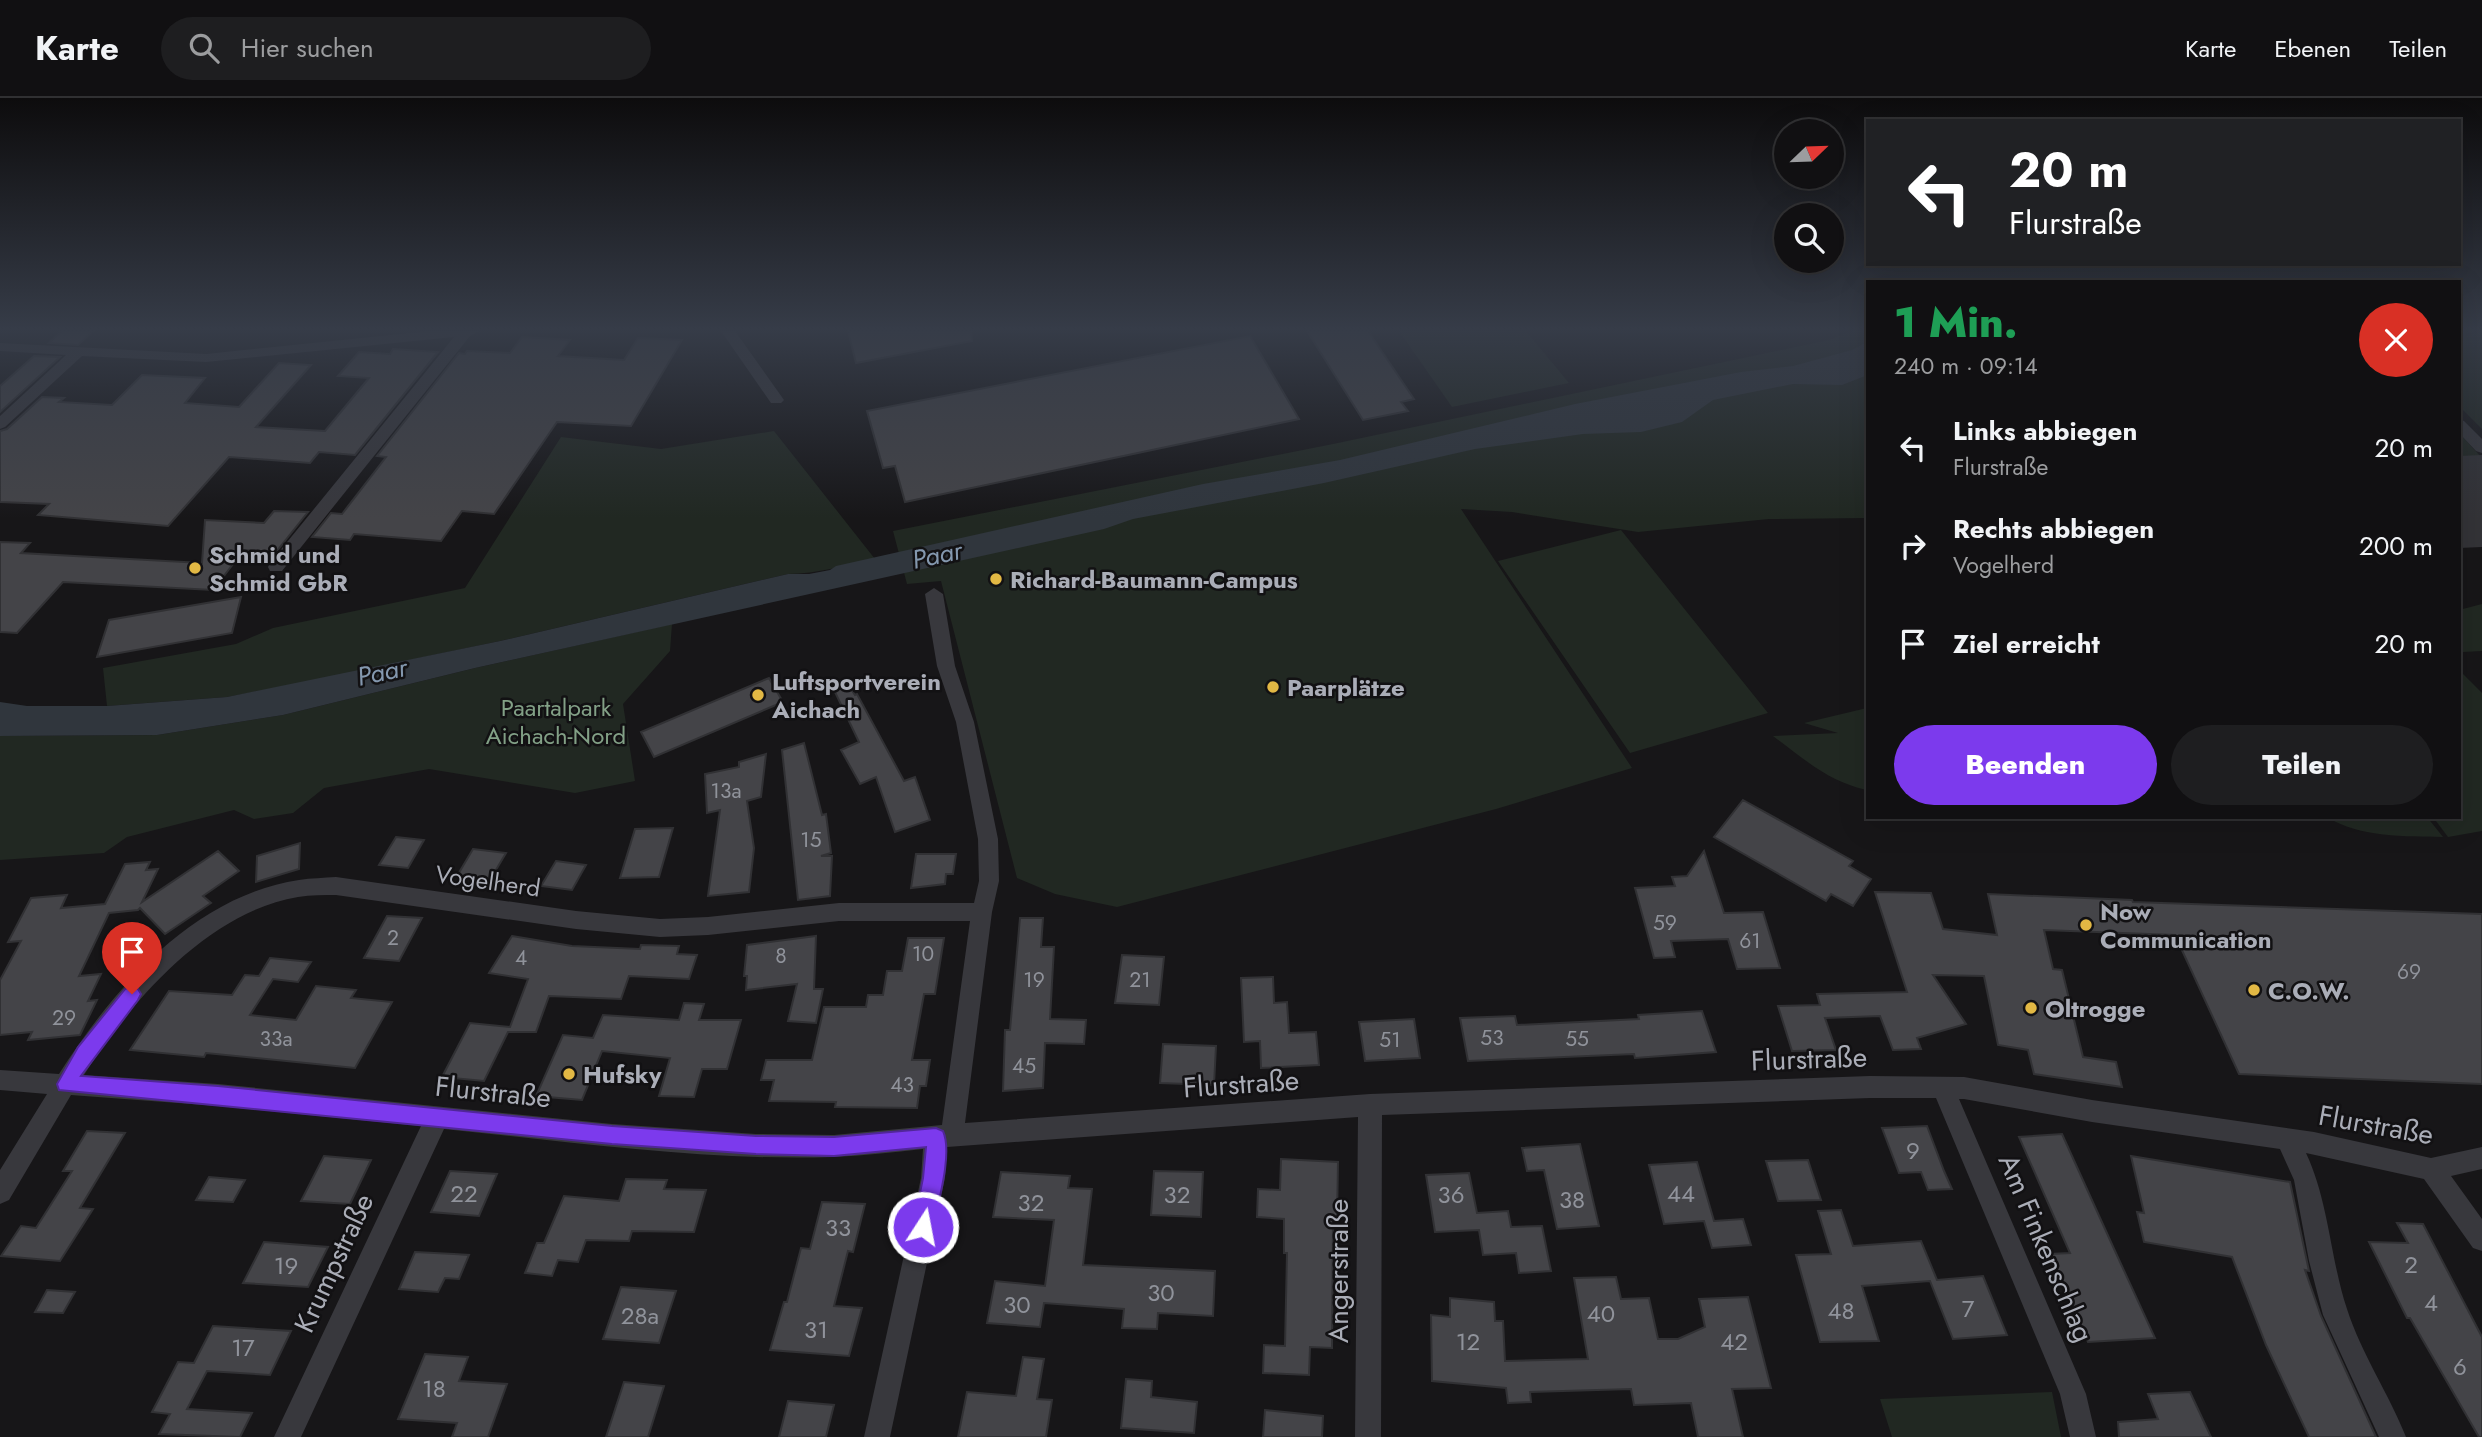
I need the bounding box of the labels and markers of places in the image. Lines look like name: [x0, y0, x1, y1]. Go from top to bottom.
place label: Schmid und Schmid GbR: [209, 537, 348, 600]
marker: Schmid und Schmid GbR: [187, 560, 203, 576]
place label: Richard-Baumann-Campus: [1010, 562, 1298, 597]
marker: Richard-Baumann-Campus: [988, 571, 1004, 587]
place label: Luftsportverein Aichach: [771, 664, 941, 727]
place label: Paarplätze: [1287, 670, 1405, 705]
marker: Paarplätze: [1265, 679, 1281, 695]
marker: Luftsportverein Aichach: [750, 687, 766, 703]
place label: Now Communication: [2100, 894, 2272, 957]
marker: Now Communication: [2078, 917, 2094, 933]
pin: [102, 922, 162, 994]
place label: C.O.W.: [2268, 973, 2350, 1008]
marker: C.O.W.: [2246, 982, 2262, 998]
place label: Oltrogge: [2045, 991, 2146, 1026]
marker: Oltrogge: [2023, 1000, 2039, 1016]
place label: Hufsky: [583, 1057, 662, 1092]
marker: Hufsky: [561, 1066, 577, 1082]

